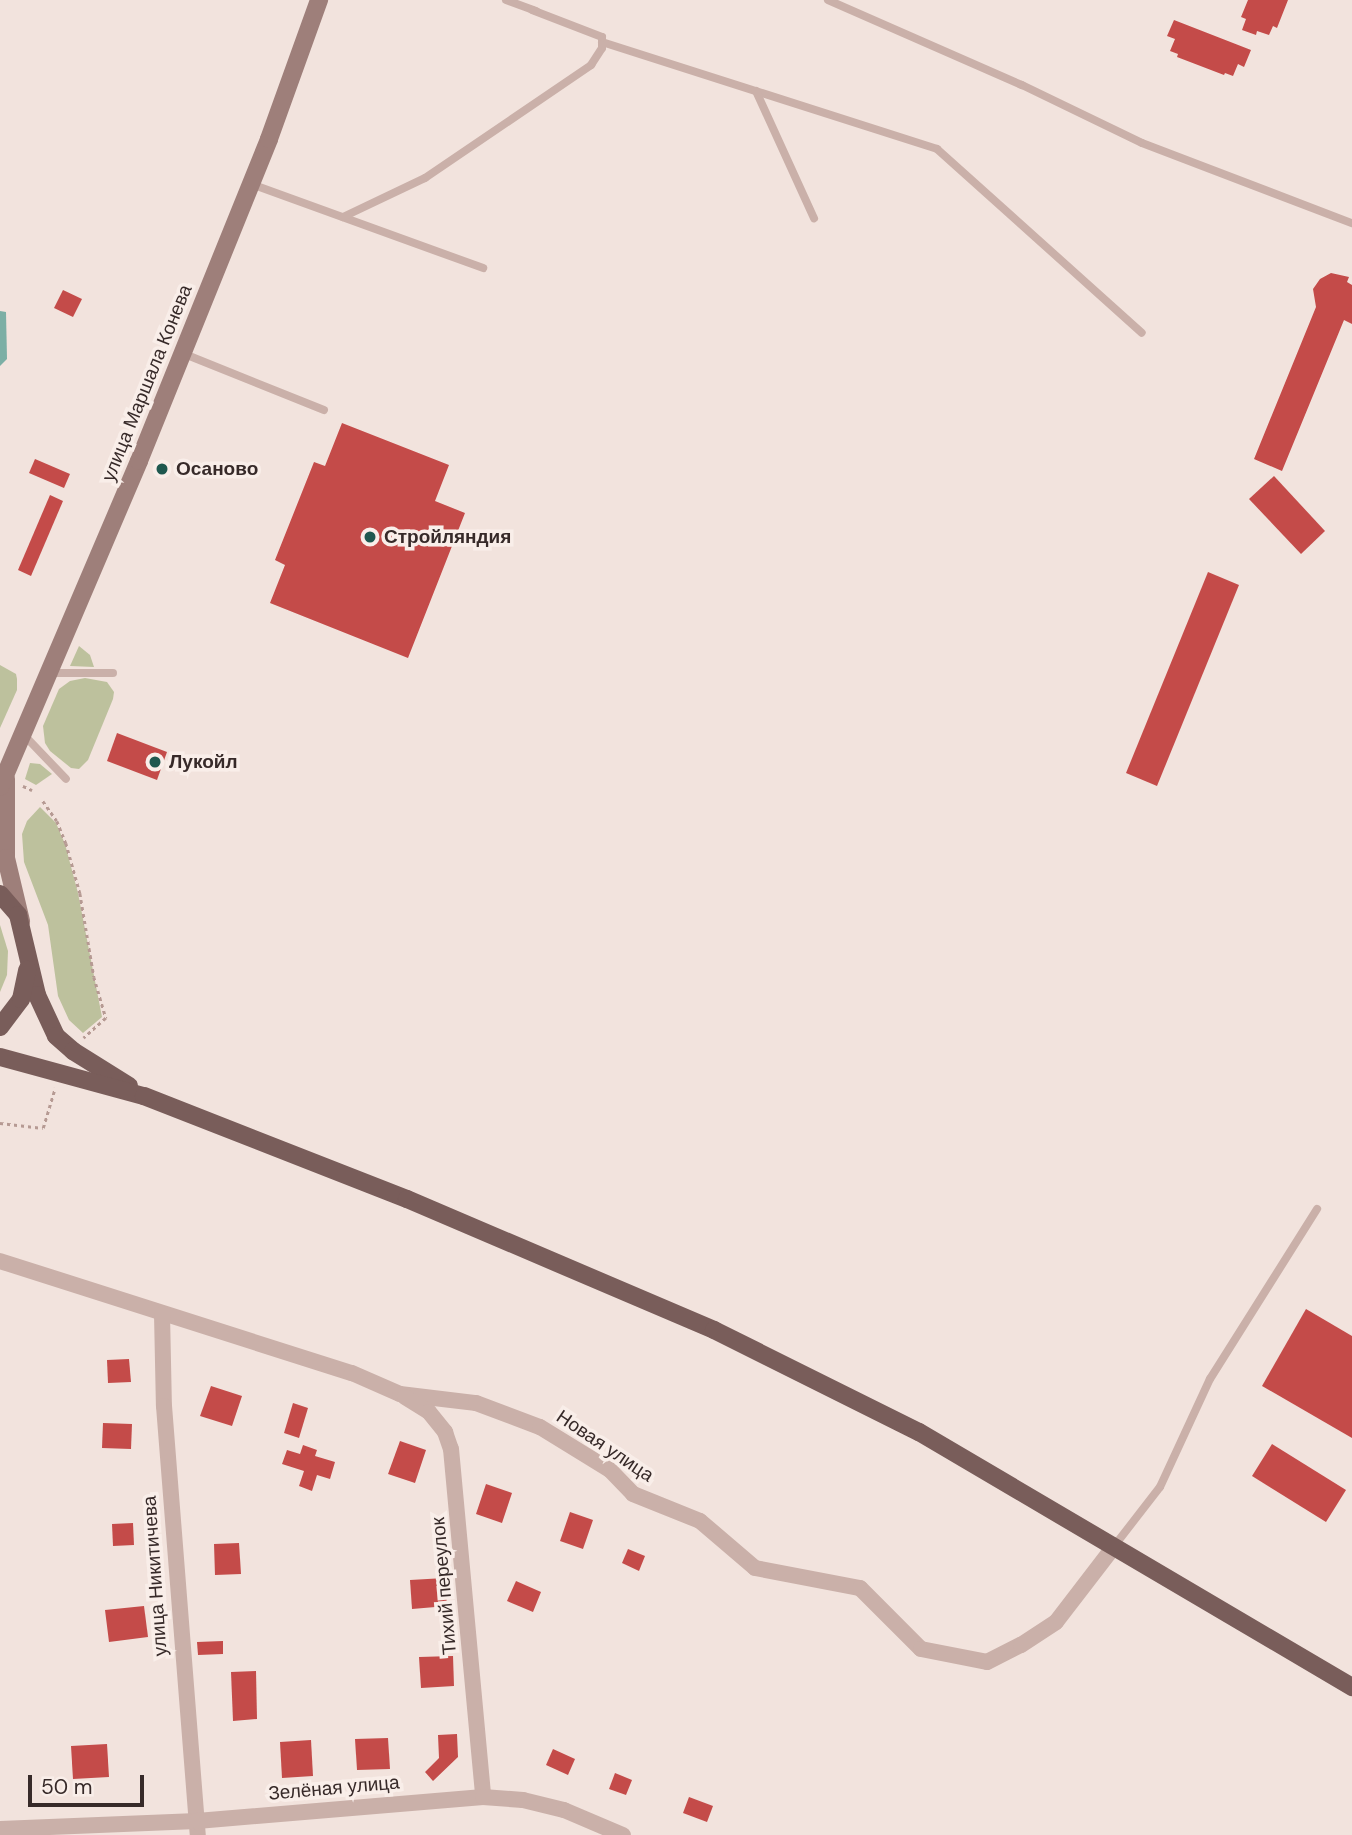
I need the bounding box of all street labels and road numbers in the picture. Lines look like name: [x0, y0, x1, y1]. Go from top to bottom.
street label: улица Маршала Конева: [97, 281, 197, 485]
street label: Новая улица: [552, 1405, 658, 1487]
street label: улица Никитичева: [138, 1495, 172, 1657]
street label: Тихий переулок: [427, 1516, 461, 1656]
street label: Зелёная улица: [267, 1771, 401, 1805]

